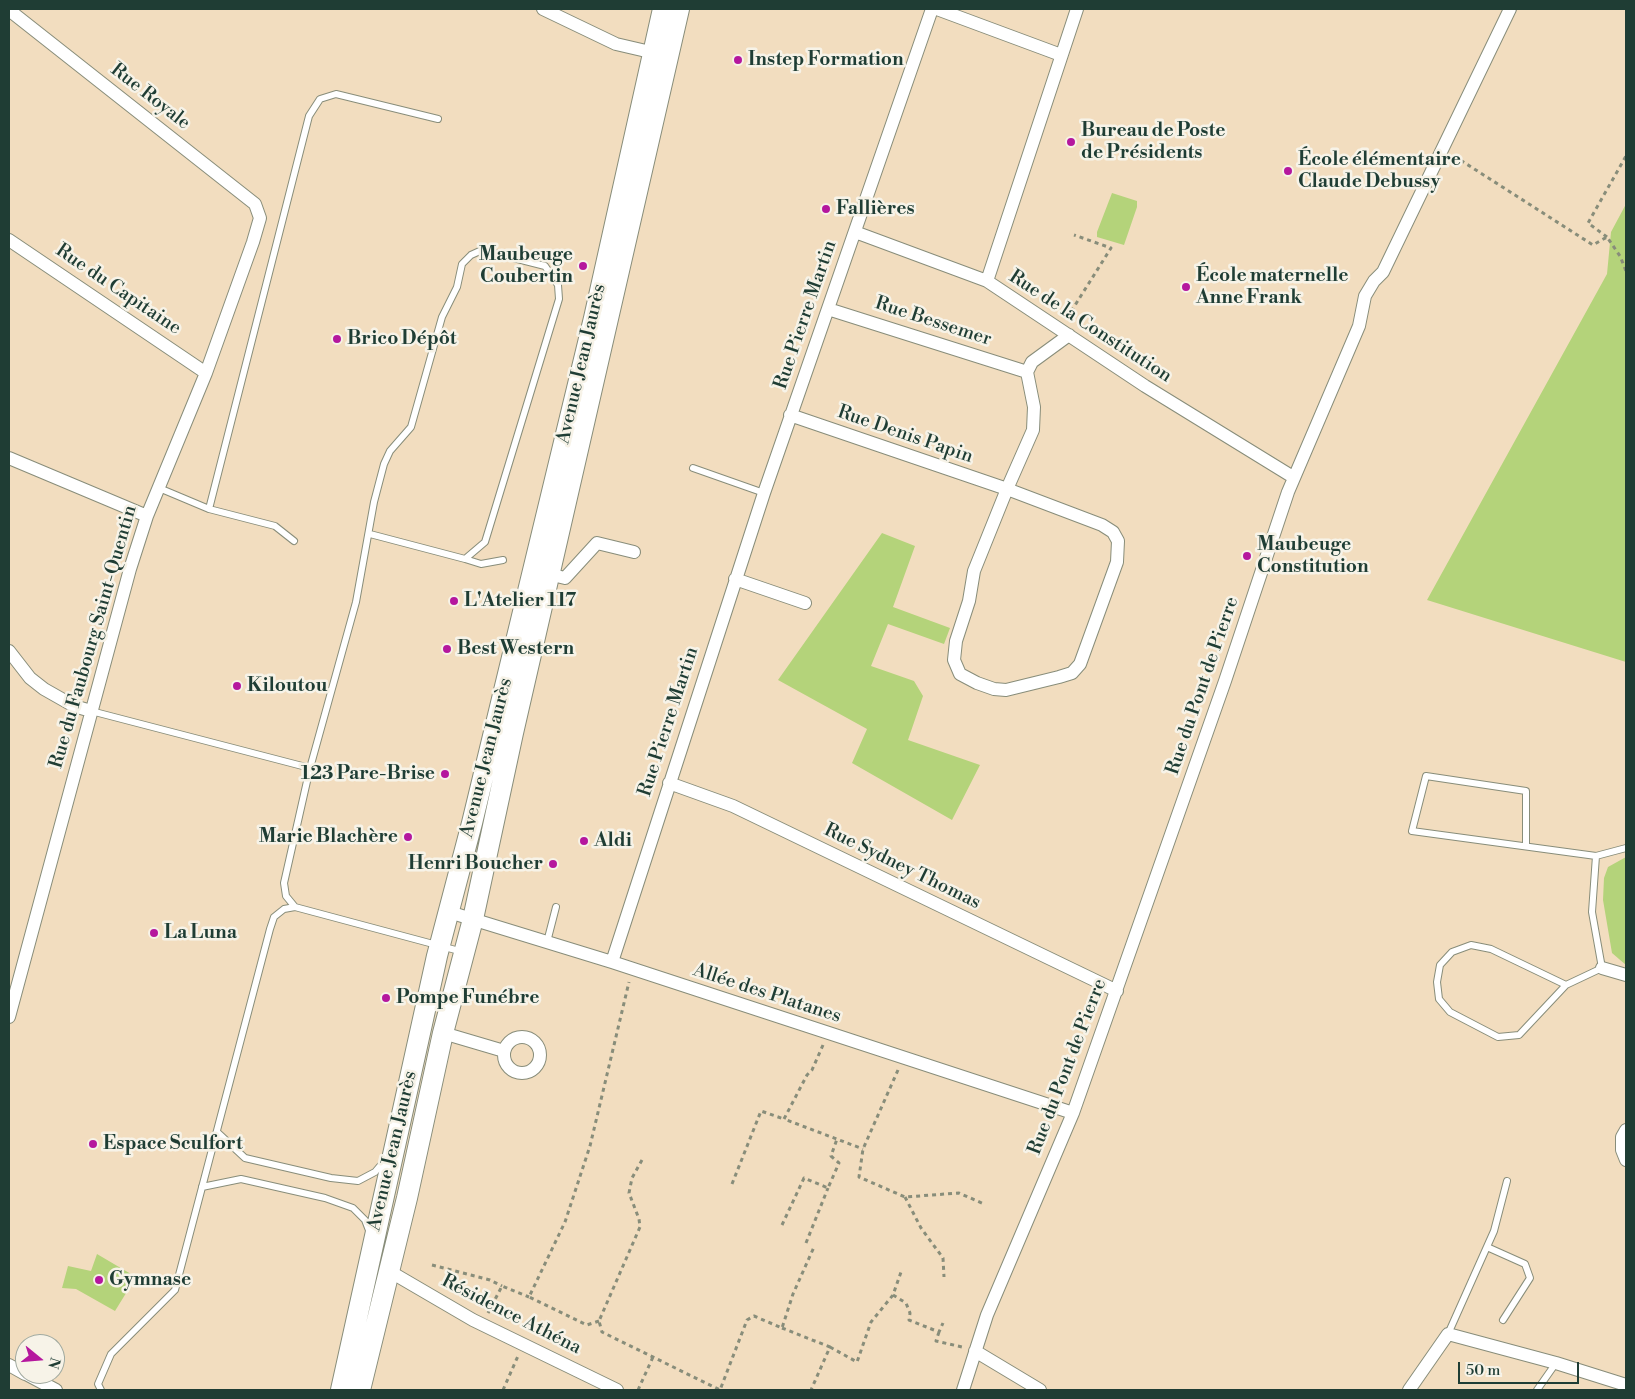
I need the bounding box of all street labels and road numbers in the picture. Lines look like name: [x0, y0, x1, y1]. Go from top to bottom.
street label: Rue Royale: [106, 59, 194, 135]
street label: Rue Pierre Martin: [770, 238, 842, 392]
street label: Rue du Capitaine: [51, 240, 185, 340]
street label: Rue de la Constitution: [1004, 266, 1176, 388]
street label: Avenue Jean Jaurès: [552, 282, 612, 446]
street label: Rue Bessemer: [872, 292, 994, 352]
street label: Rue Denis Papin: [834, 401, 976, 469]
street label: Rue du Faubourg Saint-Quentin: [45, 503, 143, 771]
street label: Rue du Pont de Pierre: [1162, 594, 1244, 778]
street label: Rue Pierre Martin: [634, 644, 704, 800]
street label: Avenue Jean Jaurès: [456, 676, 518, 840]
street label: Rue Sydney Thomas: [820, 819, 984, 915]
street label: Allée des Platanes: [690, 959, 844, 1029]
street label: Rue du Pont de Pierre: [1024, 976, 1112, 1158]
street label: Avenue Jean Jaurès: [363, 1069, 423, 1233]
street label: Résidence Athéna: [437, 1270, 585, 1360]

